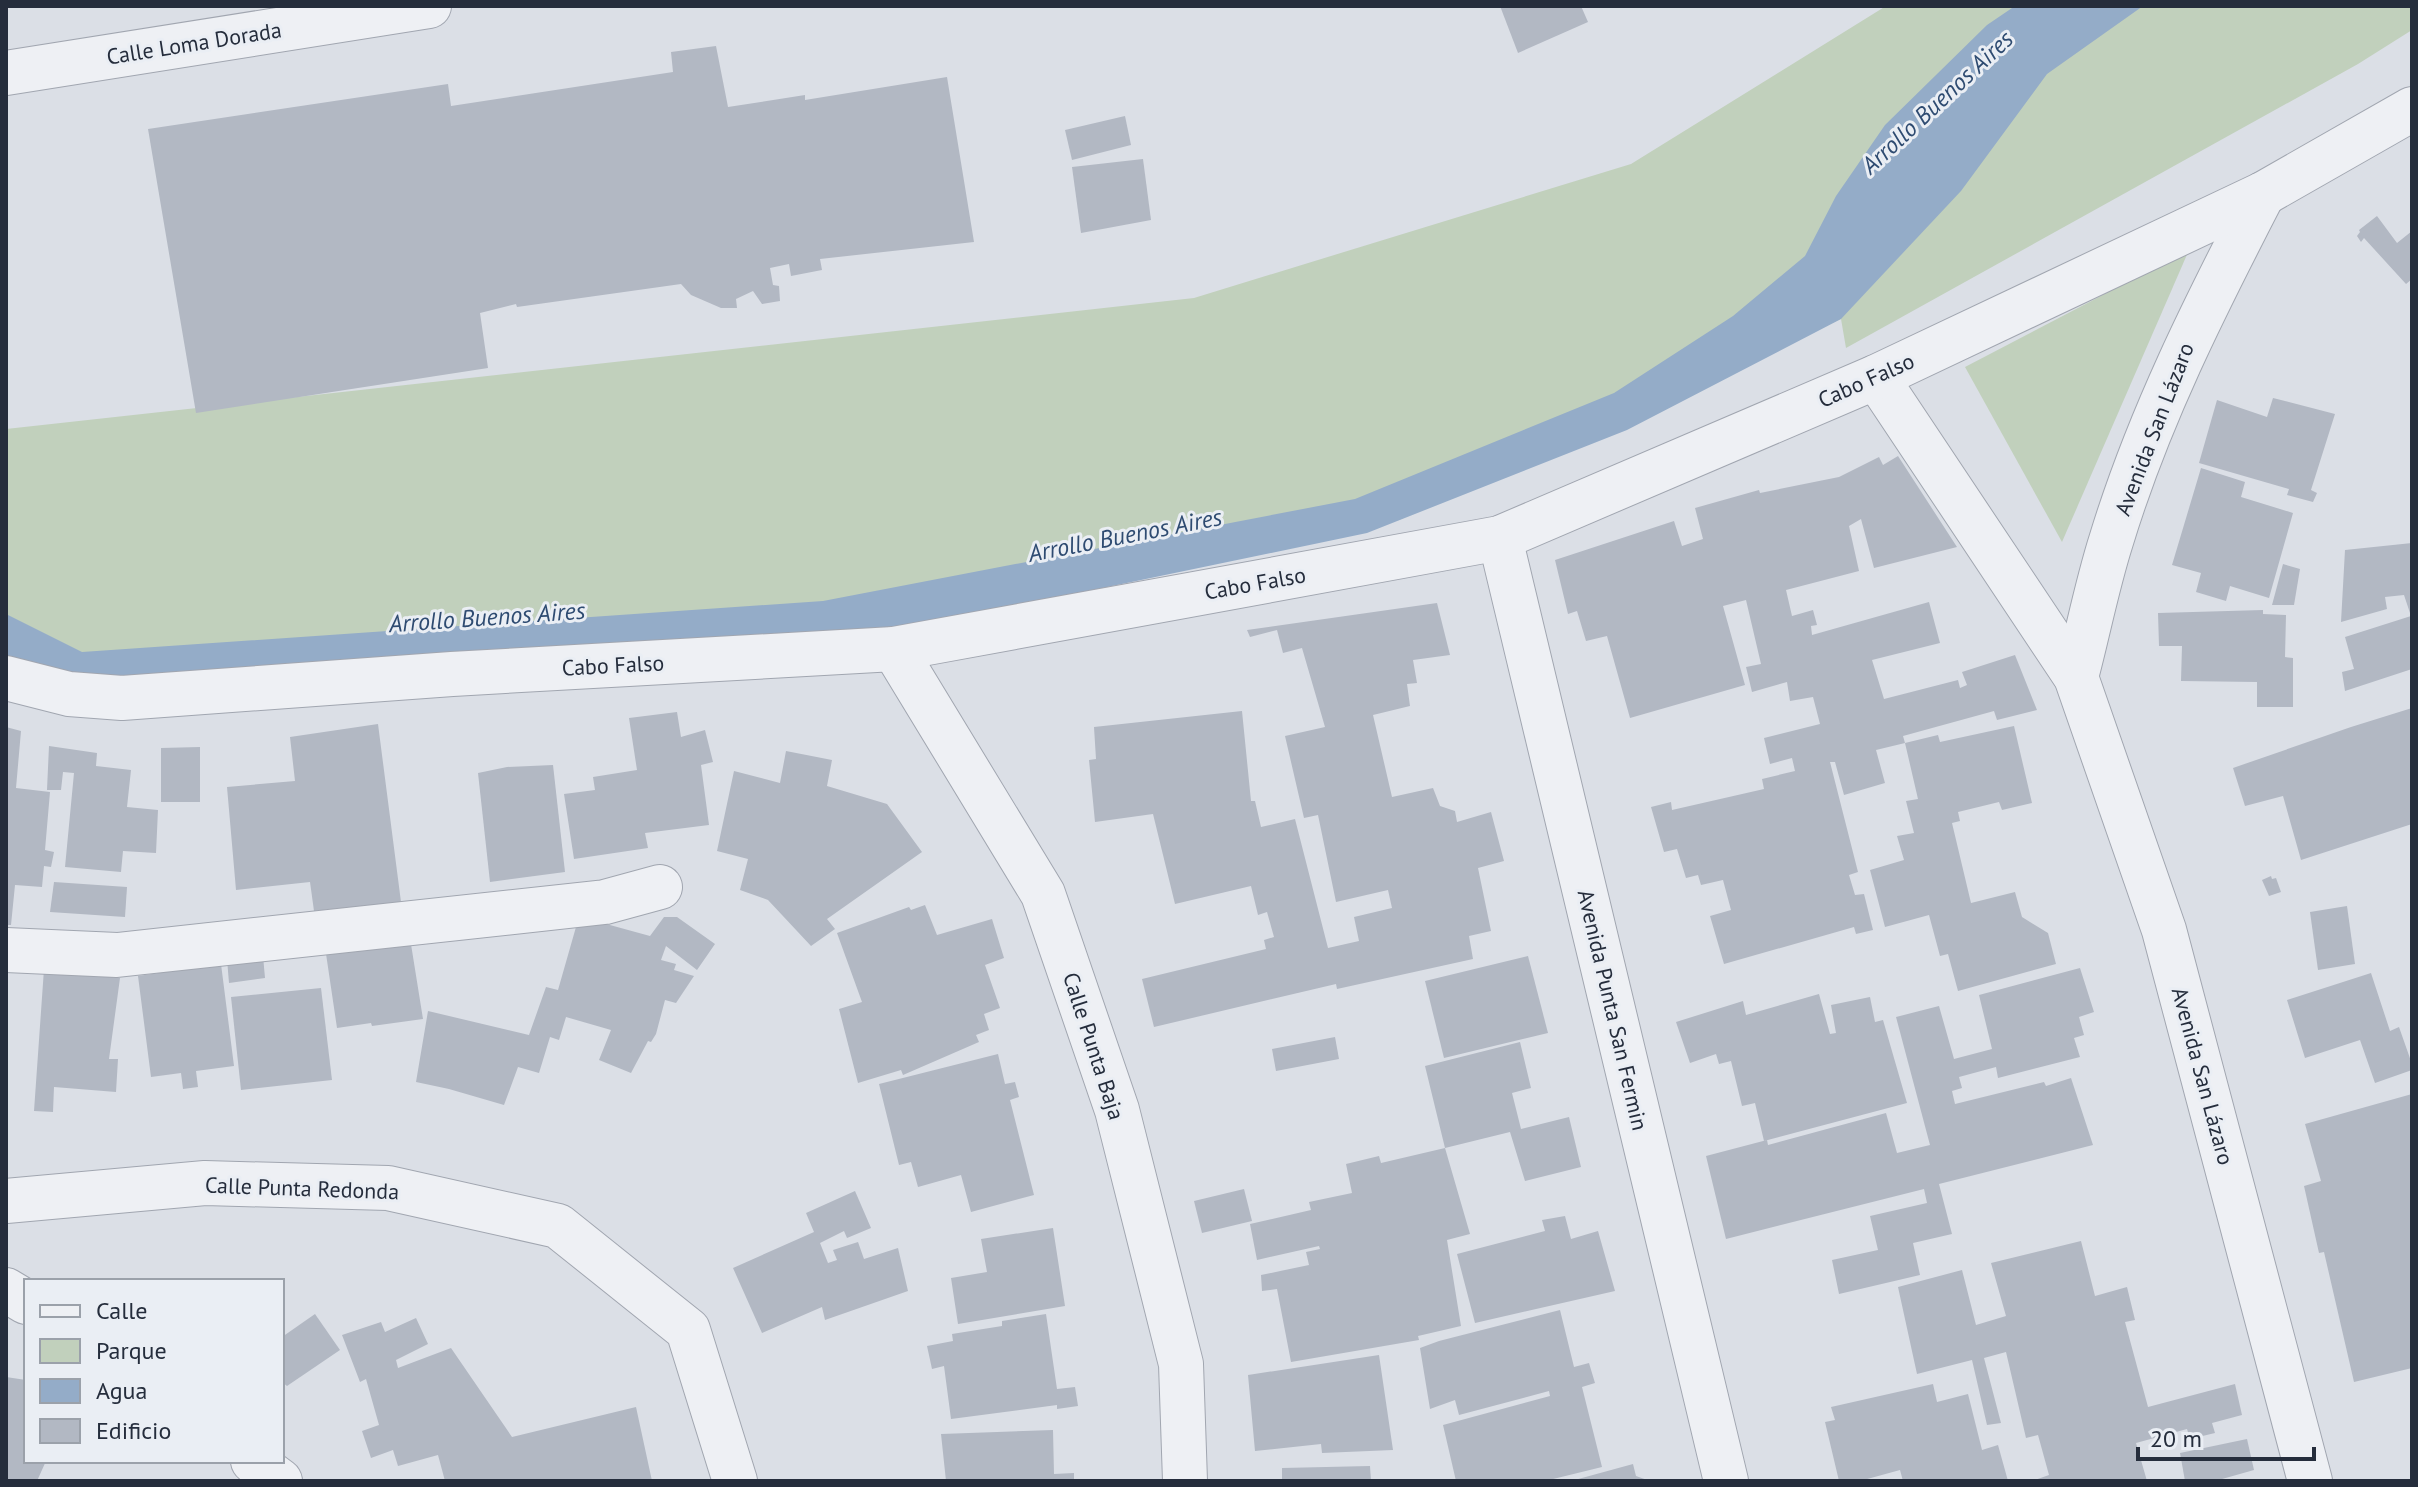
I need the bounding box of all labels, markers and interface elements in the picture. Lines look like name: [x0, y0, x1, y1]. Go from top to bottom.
street label: Calle Loma Dorada: [104, 15, 284, 71]
water label: Arrollo Buenos Aires: [1854, 23, 2020, 181]
street label: Avenida San Lázaro: [2108, 339, 2200, 519]
street label: Cabo Falso: [1814, 346, 1918, 414]
water label: Arrollo Buenos Aires: [1024, 501, 1225, 569]
street label: Cabo Falso: [1202, 560, 1308, 606]
water label: Arrollo Buenos Aires: [387, 595, 587, 639]
street label: Cabo Falso: [561, 648, 665, 682]
street label: Avenida Punta San Fermin: [1572, 887, 1654, 1133]
street label: Calle Punta Baja: [1057, 969, 1131, 1123]
street label: Avenida San Lázaro: [2166, 984, 2240, 1168]
street label: Calle Punta Redonda: [204, 1171, 400, 1205]
legend: [24, 1279, 284, 1463]
text: Calle: [96, 1295, 147, 1326]
text: Parque: [96, 1335, 167, 1366]
text: Agua: [96, 1375, 147, 1406]
scale bar: [2138, 1411, 2314, 1461]
text: Edificio: [96, 1415, 171, 1446]
text: 20 m: [2150, 1423, 2202, 1454]

